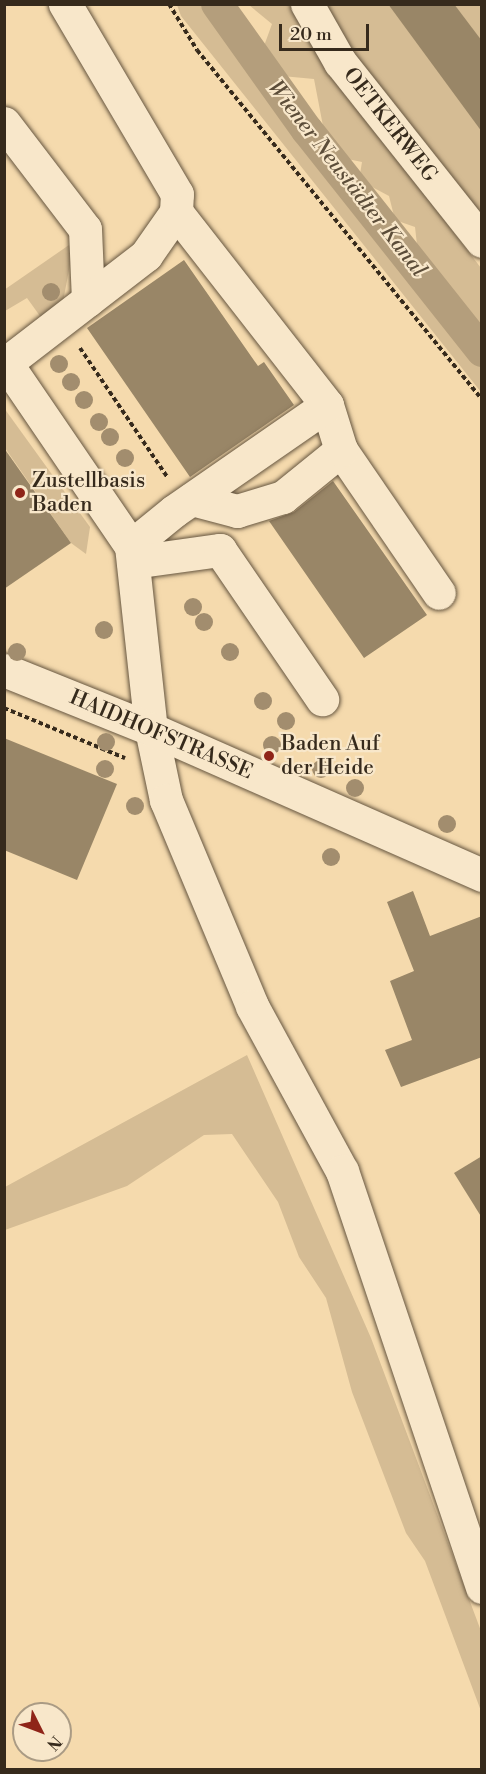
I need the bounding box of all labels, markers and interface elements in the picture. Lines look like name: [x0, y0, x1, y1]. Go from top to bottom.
scale bar: [282, 12, 372, 50]
text: 20 m: [290, 23, 332, 46]
street label: OETKERWEG: [338, 63, 442, 187]
water label: Wiener Neustädter Kanal: [262, 75, 432, 283]
place label: Zustellbasis Baden: [32, 468, 145, 518]
marker: Zustellbasis Baden: [13, 486, 27, 500]
street label: HAIDHOFSTRASSE: [66, 685, 256, 785]
place label: Baden Auf der Heide: [281, 731, 380, 781]
marker: Baden Auf der Heide: [262, 749, 276, 763]
north arrow: [12, 1702, 72, 1762]
text: N: [42, 1731, 66, 1754]

